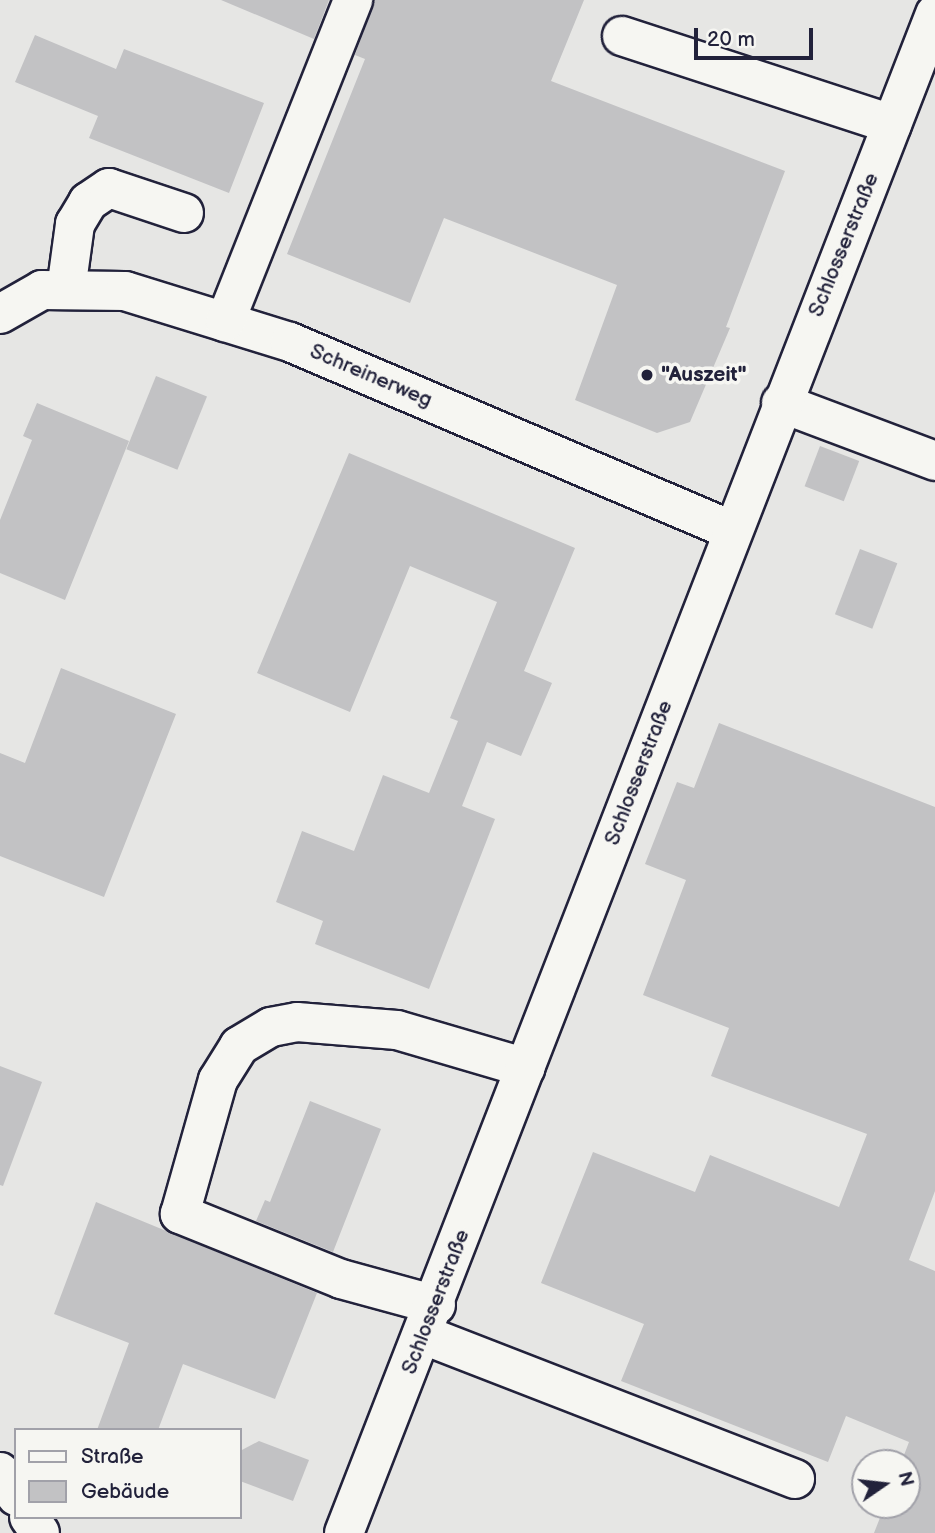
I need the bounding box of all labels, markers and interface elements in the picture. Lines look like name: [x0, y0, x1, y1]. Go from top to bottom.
scale bar: [697, 14, 816, 58]
text: 20 m: [707, 27, 755, 52]
street label: Schlosserstraße: [804, 169, 884, 321]
street label: Schreinerweg: [306, 339, 436, 413]
place label: "Auszeit": [661, 362, 747, 388]
marker: "Auszeit": [639, 367, 655, 383]
street label: Schlosserstraße: [600, 697, 678, 849]
street label: Schlosserstraße: [397, 1226, 475, 1378]
legend: [14, 1428, 242, 1519]
text: Straße: [81, 1444, 143, 1469]
north arrow: [851, 1449, 921, 1519]
text: N: [892, 1470, 918, 1489]
text: Gebäude: [81, 1479, 169, 1504]

